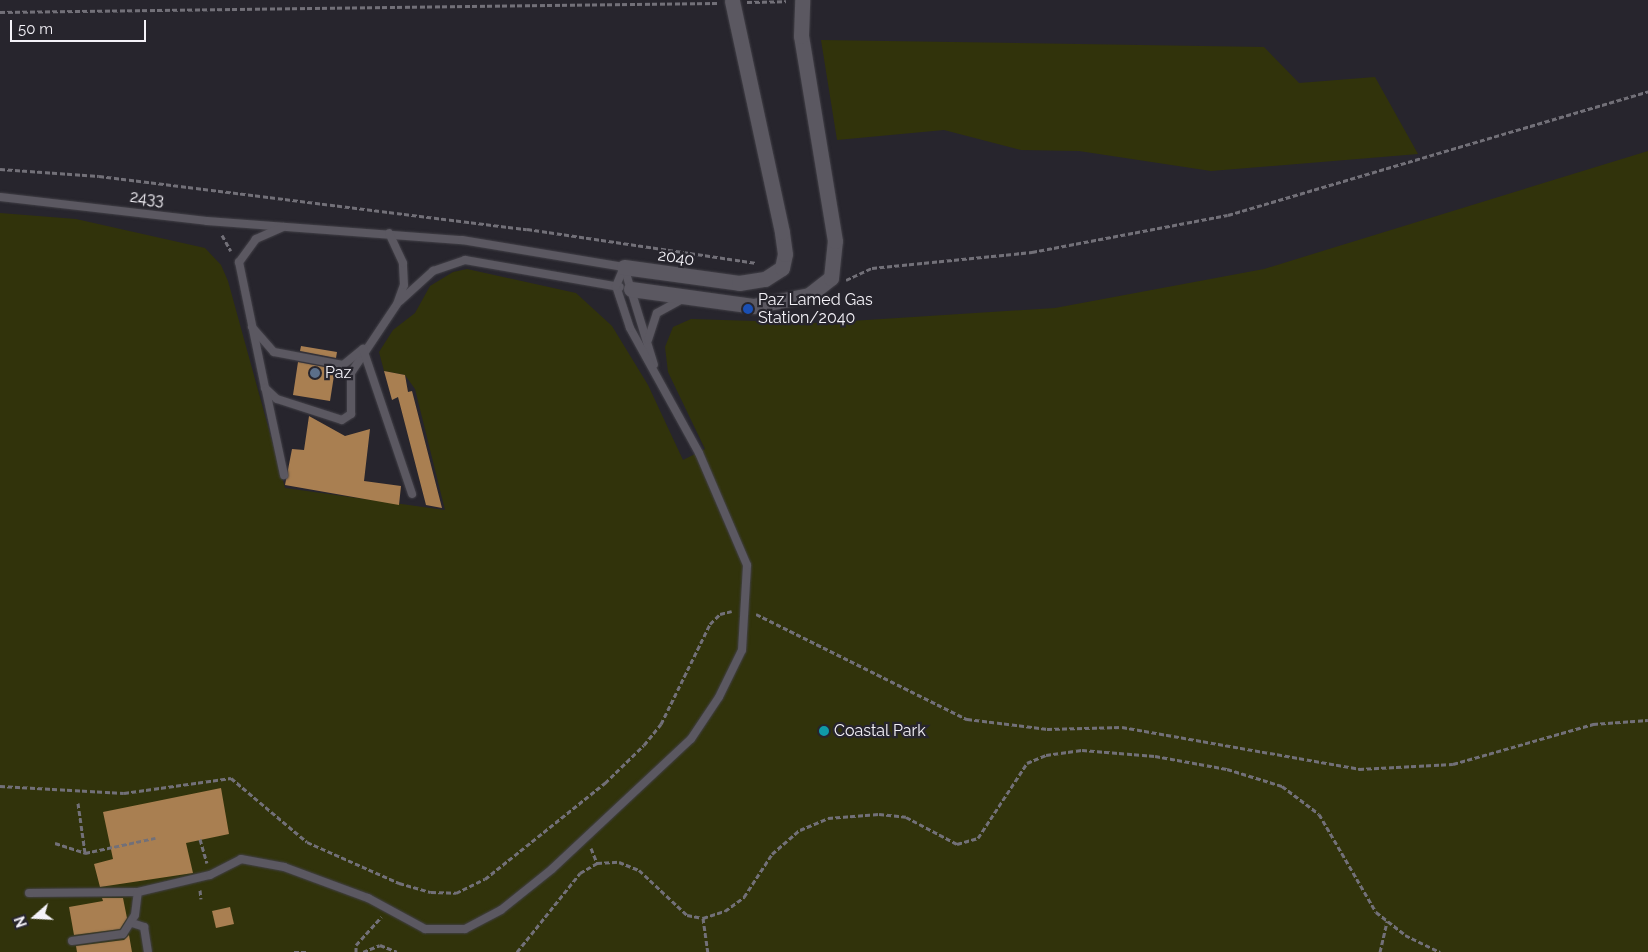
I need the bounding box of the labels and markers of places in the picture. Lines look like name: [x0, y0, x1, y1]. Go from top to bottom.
place label: Paz Lamed Gas Station/2040: [758, 290, 873, 328]
marker: Paz Lamed Gas Station/2040: [742, 303, 754, 315]
place label: Paz: [325, 363, 351, 383]
marker: Paz: [309, 367, 321, 379]
place label: Coastal Park: [834, 721, 926, 741]
marker: Coastal Park: [818, 725, 830, 737]

